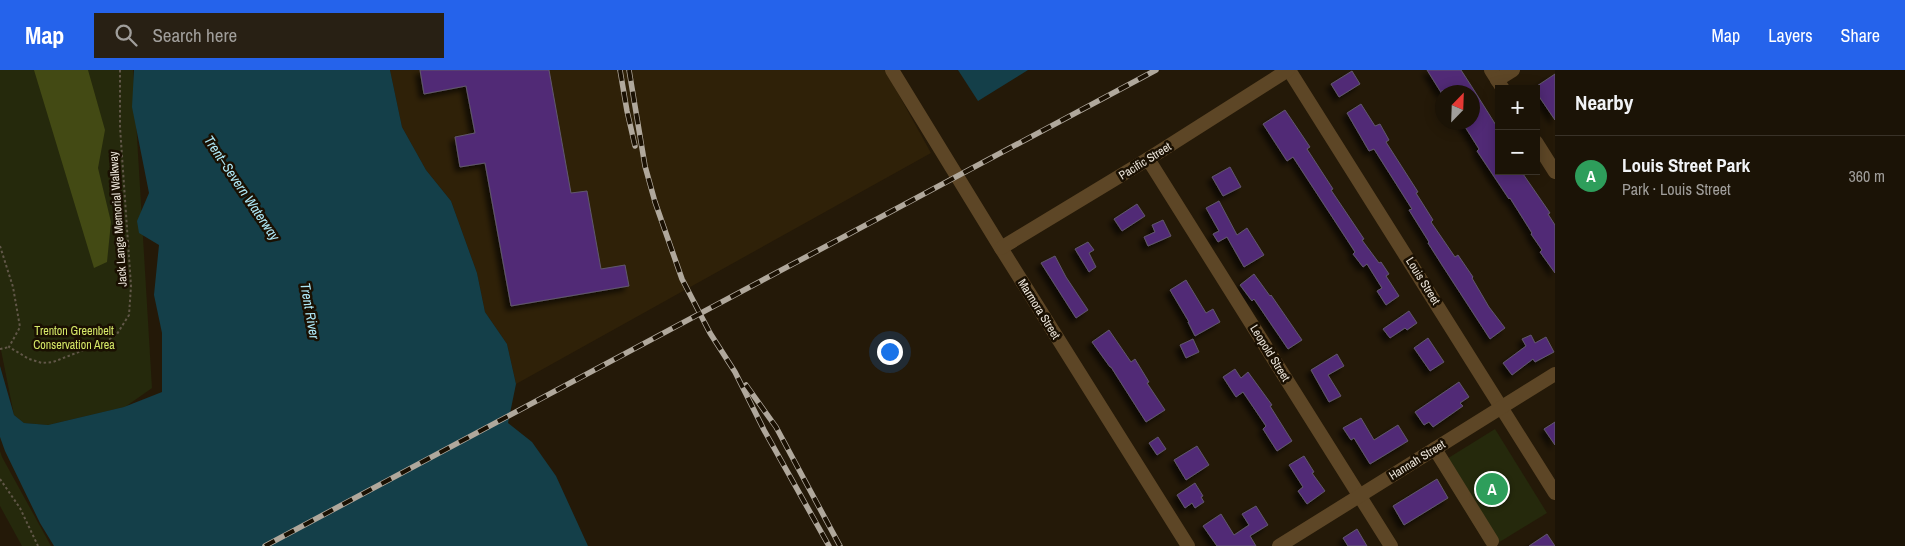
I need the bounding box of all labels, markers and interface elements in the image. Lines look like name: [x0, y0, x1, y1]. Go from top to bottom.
search box: [94, 13, 444, 58]
text: Map: [25, 19, 64, 51]
icon: search: [112, 21, 140, 49]
text: Search here: [152, 22, 237, 48]
text: Map: [1712, 23, 1740, 48]
text: Layers: [1768, 23, 1813, 48]
text: Share: [1841, 23, 1880, 48]
north arrow: [1435, 85, 1480, 130]
map controls: [1495, 85, 1540, 175]
button: +: [1495, 85, 1540, 130]
text: Nearby: [1575, 88, 1633, 117]
button: −: [1495, 130, 1540, 175]
water label: Trent–Severn Waterway: [200, 132, 285, 245]
street label: Pacific Street: [1116, 138, 1175, 183]
street label: Jack Lange Memorial Walkway: [105, 151, 131, 287]
text: Louis Street Park: [1622, 152, 1750, 178]
text: A: [1586, 165, 1596, 187]
text: 360 m: [1849, 165, 1885, 187]
text: Park · Louis Street: [1622, 178, 1731, 200]
street label: Louis Street: [1402, 254, 1444, 308]
street label: Marmora Street: [1014, 276, 1064, 342]
water label: Trent River: [296, 281, 324, 342]
street label: Leopold Street: [1246, 322, 1294, 385]
park label: Trenton Greenbelt Conservation Area: [33, 323, 115, 353]
your location: [877, 339, 903, 365]
street label: Hannah Street: [1386, 436, 1448, 484]
pin: A: [1476, 470, 1508, 508]

